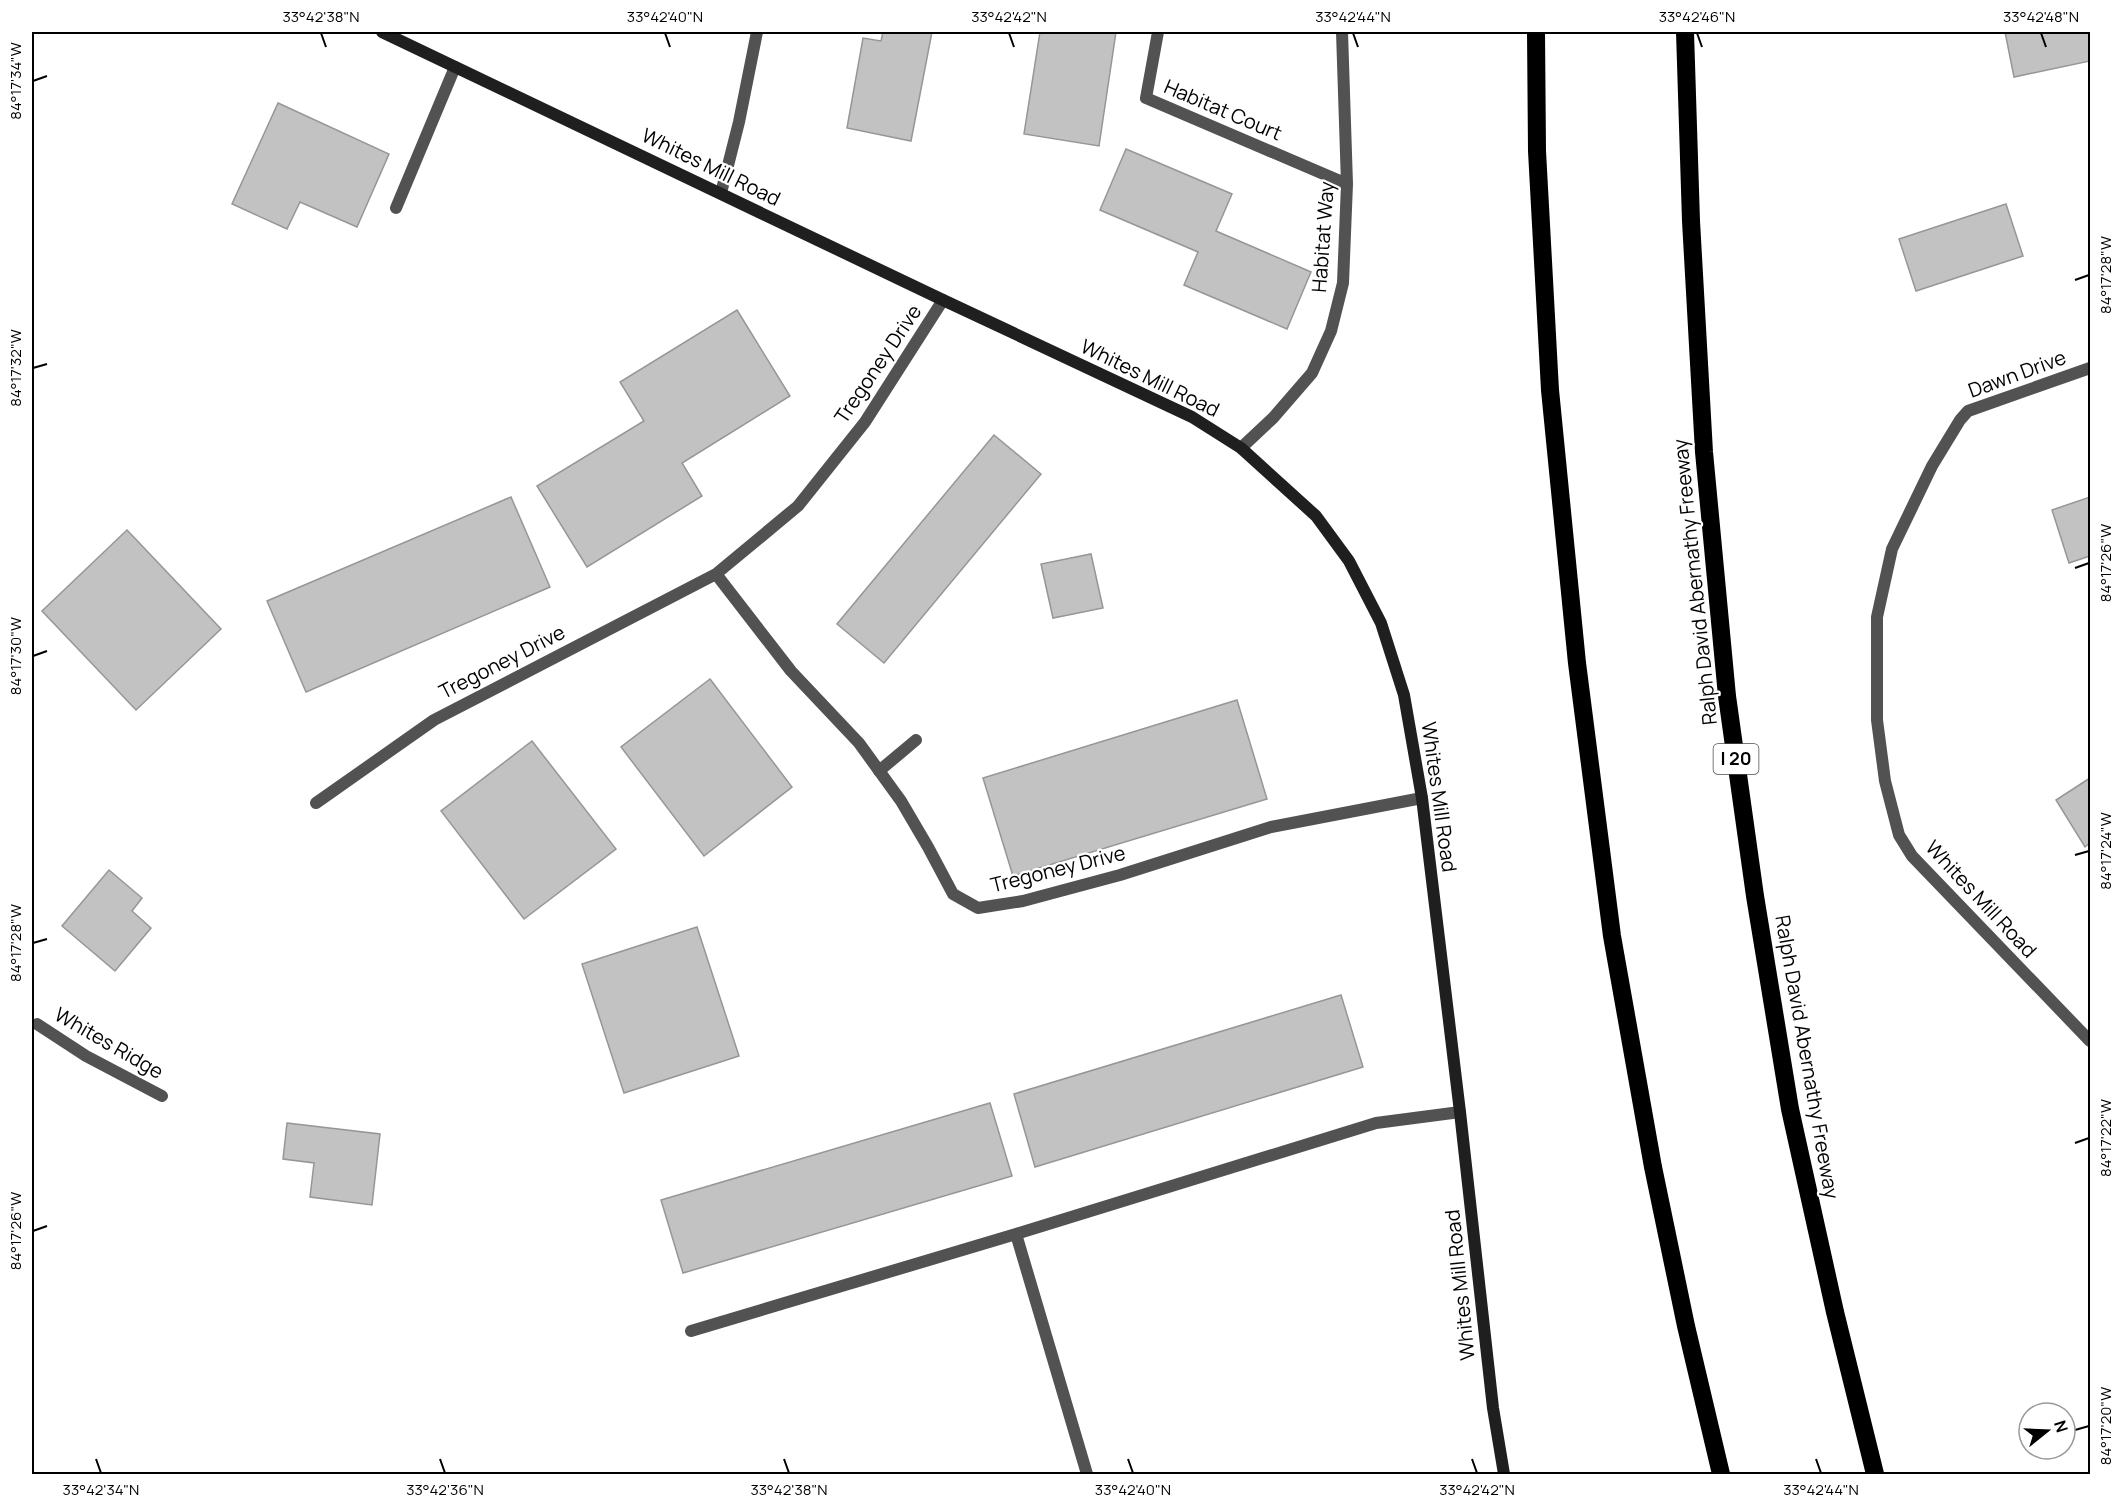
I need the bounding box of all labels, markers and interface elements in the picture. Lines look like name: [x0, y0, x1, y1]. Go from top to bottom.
text: 33°42'38"N: [282, 6, 360, 27]
text: 33°42'40"N: [627, 6, 703, 27]
text: 33°42'42"N: [971, 6, 1047, 27]
text: 33°42'44"N: [1315, 6, 1391, 27]
text: 33°42'46"N: [1659, 6, 1735, 27]
text: 33°42'48"N: [2003, 6, 2079, 27]
text: 84°17'34"W: [5, 42, 26, 120]
street label: Habitat Court: [1160, 73, 1286, 147]
street label: Whites Mill Road: [637, 121, 785, 212]
street label: Habitat Way: [1305, 180, 1340, 293]
text: 84°17'28"W: [2095, 236, 2116, 314]
street label: Tregoney Drive: [828, 299, 927, 428]
text: 84°17'32"W: [5, 329, 26, 407]
street label: Whites Mill Road: [1076, 332, 1224, 423]
street label: Dawn Drive: [1964, 343, 2069, 404]
street label: Ralph David Abernathy Freeway: [1666, 437, 1723, 726]
text: 84°17'26"W: [2095, 524, 2116, 602]
text: 84°17'30"W: [5, 617, 26, 695]
street label: Tregoney Drive: [434, 618, 569, 705]
street label: Whites Mill Road: [1416, 720, 1463, 874]
road number: I 20: [1714, 744, 1758, 774]
text: 84°17'24"W: [2095, 812, 2116, 890]
street label: Whites Mill Road: [1920, 834, 2043, 963]
street label: Tregoney Drive: [988, 839, 1128, 898]
text: 84°17'28"W: [5, 904, 26, 982]
street label: Ralph David Abernathy Freeway: [1769, 913, 1846, 1201]
street label: Whites Ridge: [50, 1000, 169, 1085]
text: 84°17'22"W: [2095, 1099, 2116, 1177]
text: 84°17'26"W: [5, 1192, 26, 1270]
street label: Whites Mill Road: [1438, 1208, 1481, 1362]
text: 84°17'20"W: [2095, 1387, 2116, 1465]
north arrow: [2017, 1401, 2077, 1461]
text: N: [2049, 1417, 2074, 1435]
text: 33°42'34"N: [63, 1479, 139, 1500]
text: 33°42'36"N: [406, 1479, 484, 1500]
text: 33°42'38"N: [750, 1479, 828, 1500]
text: 33°42'40"N: [1095, 1479, 1171, 1500]
text: 33°42'42"N: [1439, 1479, 1515, 1500]
text: 33°42'44"N: [1783, 1479, 1859, 1500]

